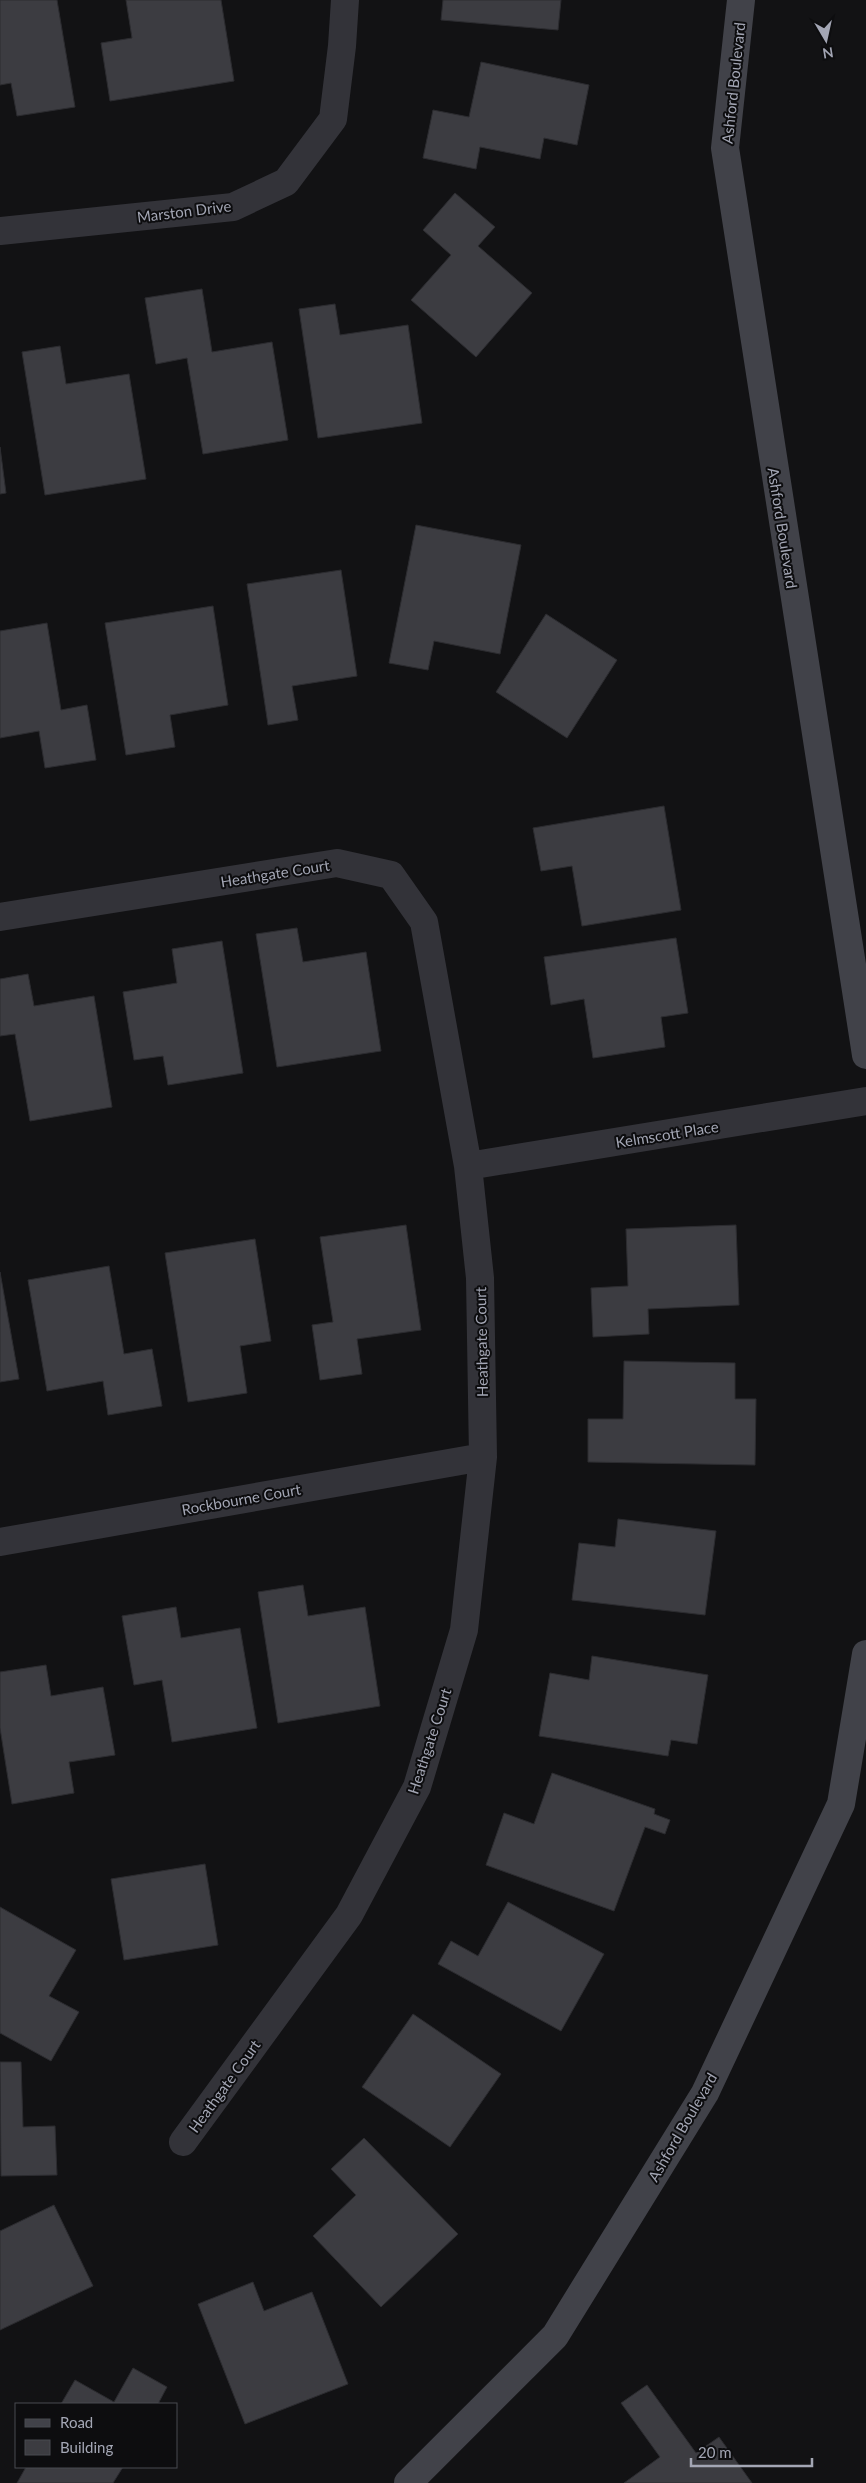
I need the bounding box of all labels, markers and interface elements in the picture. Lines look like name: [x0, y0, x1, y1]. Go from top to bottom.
north arrow: [801, 15, 851, 65]
street label: Ashford Boulevard: [718, 21, 748, 145]
text: N: [821, 44, 835, 63]
street label: Marston Drive: [136, 196, 232, 226]
street label: Ashford Boulevard: [765, 466, 801, 590]
street label: Heathgate Court: [219, 855, 331, 890]
street label: Kelmscott Place: [614, 1117, 720, 1151]
street label: Heathgate Court: [471, 1286, 491, 1397]
street label: Rockbourne Court: [180, 1480, 303, 1518]
street label: Heathgate Court: [403, 1685, 455, 1796]
street label: Heathgate Court: [184, 2036, 264, 2136]
street label: Ashford Boulevard: [644, 2070, 720, 2184]
legend: [15, 2403, 178, 2468]
text: Road: [60, 2413, 93, 2431]
scale bar: [691, 2436, 812, 2468]
text: Building: [60, 2438, 113, 2456]
text: 20 m: [698, 2443, 732, 2461]

